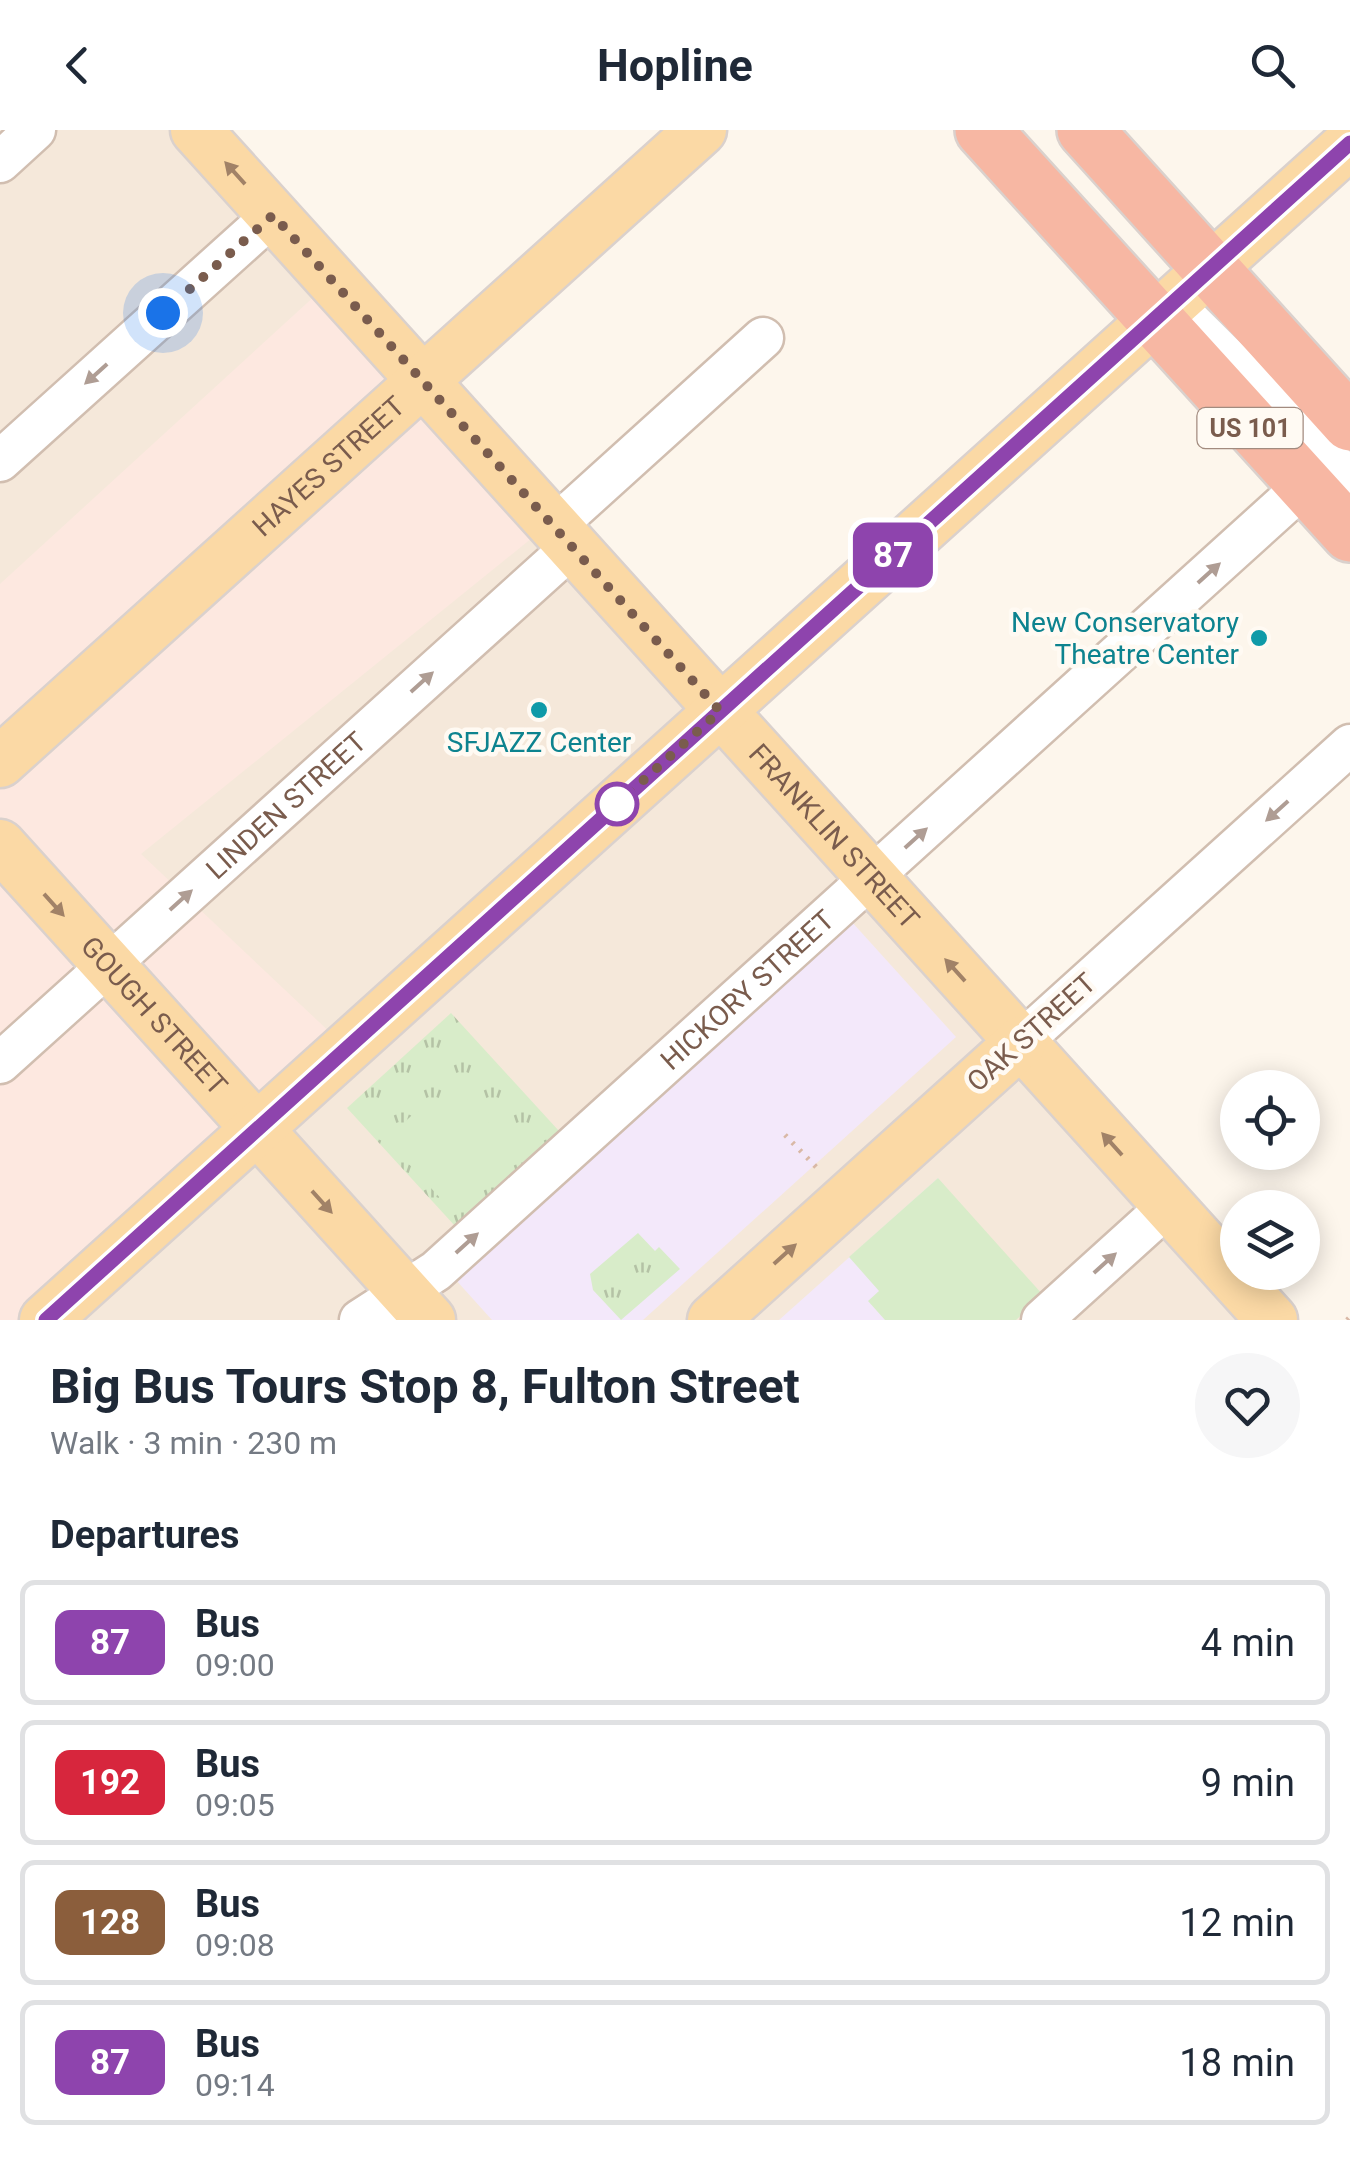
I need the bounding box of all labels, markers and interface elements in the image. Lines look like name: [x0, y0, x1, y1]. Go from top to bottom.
icon: back: [50, 38, 105, 93]
icon: search: [1245, 38, 1300, 93]
text: Hopline: [597, 39, 753, 92]
one-way arrow: [224, 161, 246, 186]
your location: [138, 288, 188, 338]
one-way arrow: [84, 362, 109, 384]
street label: HAYES STREET: [246, 389, 412, 543]
road number: US 101: [1198, 408, 1302, 448]
line badge: 87: [848, 522, 938, 588]
text: 87: [873, 535, 913, 576]
one-way arrow: [1196, 562, 1221, 584]
place label: New Conservatory Theatre Center: [1011, 606, 1240, 671]
marker: New Conservatory Theatre Center: [1248, 627, 1270, 649]
one-way arrow: [410, 671, 434, 694]
marker: SFJAZZ Center: [528, 699, 550, 721]
street label: LINDEN STREET: [200, 725, 373, 886]
place label: SFJAZZ Center: [447, 726, 632, 759]
street label: FRANKLIN STREET: [742, 737, 926, 936]
unlabelled marker: [596, 783, 638, 825]
one-way arrow: [1265, 799, 1290, 821]
one-way arrow: [903, 827, 928, 849]
one-way arrow: [168, 889, 193, 911]
one-way arrow: [42, 893, 65, 917]
street label: HICKORY STREET: [654, 903, 841, 1077]
street label: GOUGH STREET: [74, 930, 234, 1102]
one-way arrow: [944, 958, 967, 982]
street label: OAK STREET: [960, 966, 1102, 1099]
map controls: [1220, 1070, 1320, 1290]
button: locate: [1220, 1070, 1320, 1170]
one-way arrow: [1102, 1132, 1124, 1157]
one-way arrow: [311, 1189, 333, 1214]
button: layers: [1220, 1190, 1320, 1290]
one-way arrow: [455, 1232, 479, 1255]
one-way arrow: [772, 1244, 797, 1266]
one-way arrow: [1093, 1252, 1117, 1275]
button: heart: [1195, 1353, 1300, 1458]
text: Big Bus Tours Stop 8, Fulton Street: [50, 1358, 800, 1415]
text: Walk · 3 min · 230 m: [50, 1424, 337, 1462]
text: Departures: [50, 1513, 240, 1557]
text: Bus: [195, 1602, 260, 1646]
text: 4 min: [1201, 1621, 1295, 1665]
text: 87: [90, 1622, 130, 1663]
text: 09:00: [195, 1646, 275, 1684]
text: Bus: [195, 1742, 260, 1786]
text: 9 min: [1201, 1761, 1295, 1805]
text: 192: [80, 1762, 140, 1803]
text: 09:05: [195, 1786, 275, 1824]
text: Bus: [195, 1882, 260, 1926]
text: 12 min: [1179, 1901, 1295, 1945]
text: 128: [80, 1902, 140, 1943]
text: 09:08: [195, 1926, 275, 1964]
text: Bus: [195, 2022, 260, 2066]
text: 18 min: [1179, 2041, 1295, 2085]
text: 87: [90, 2042, 130, 2083]
text: 09:14: [195, 2066, 275, 2104]

